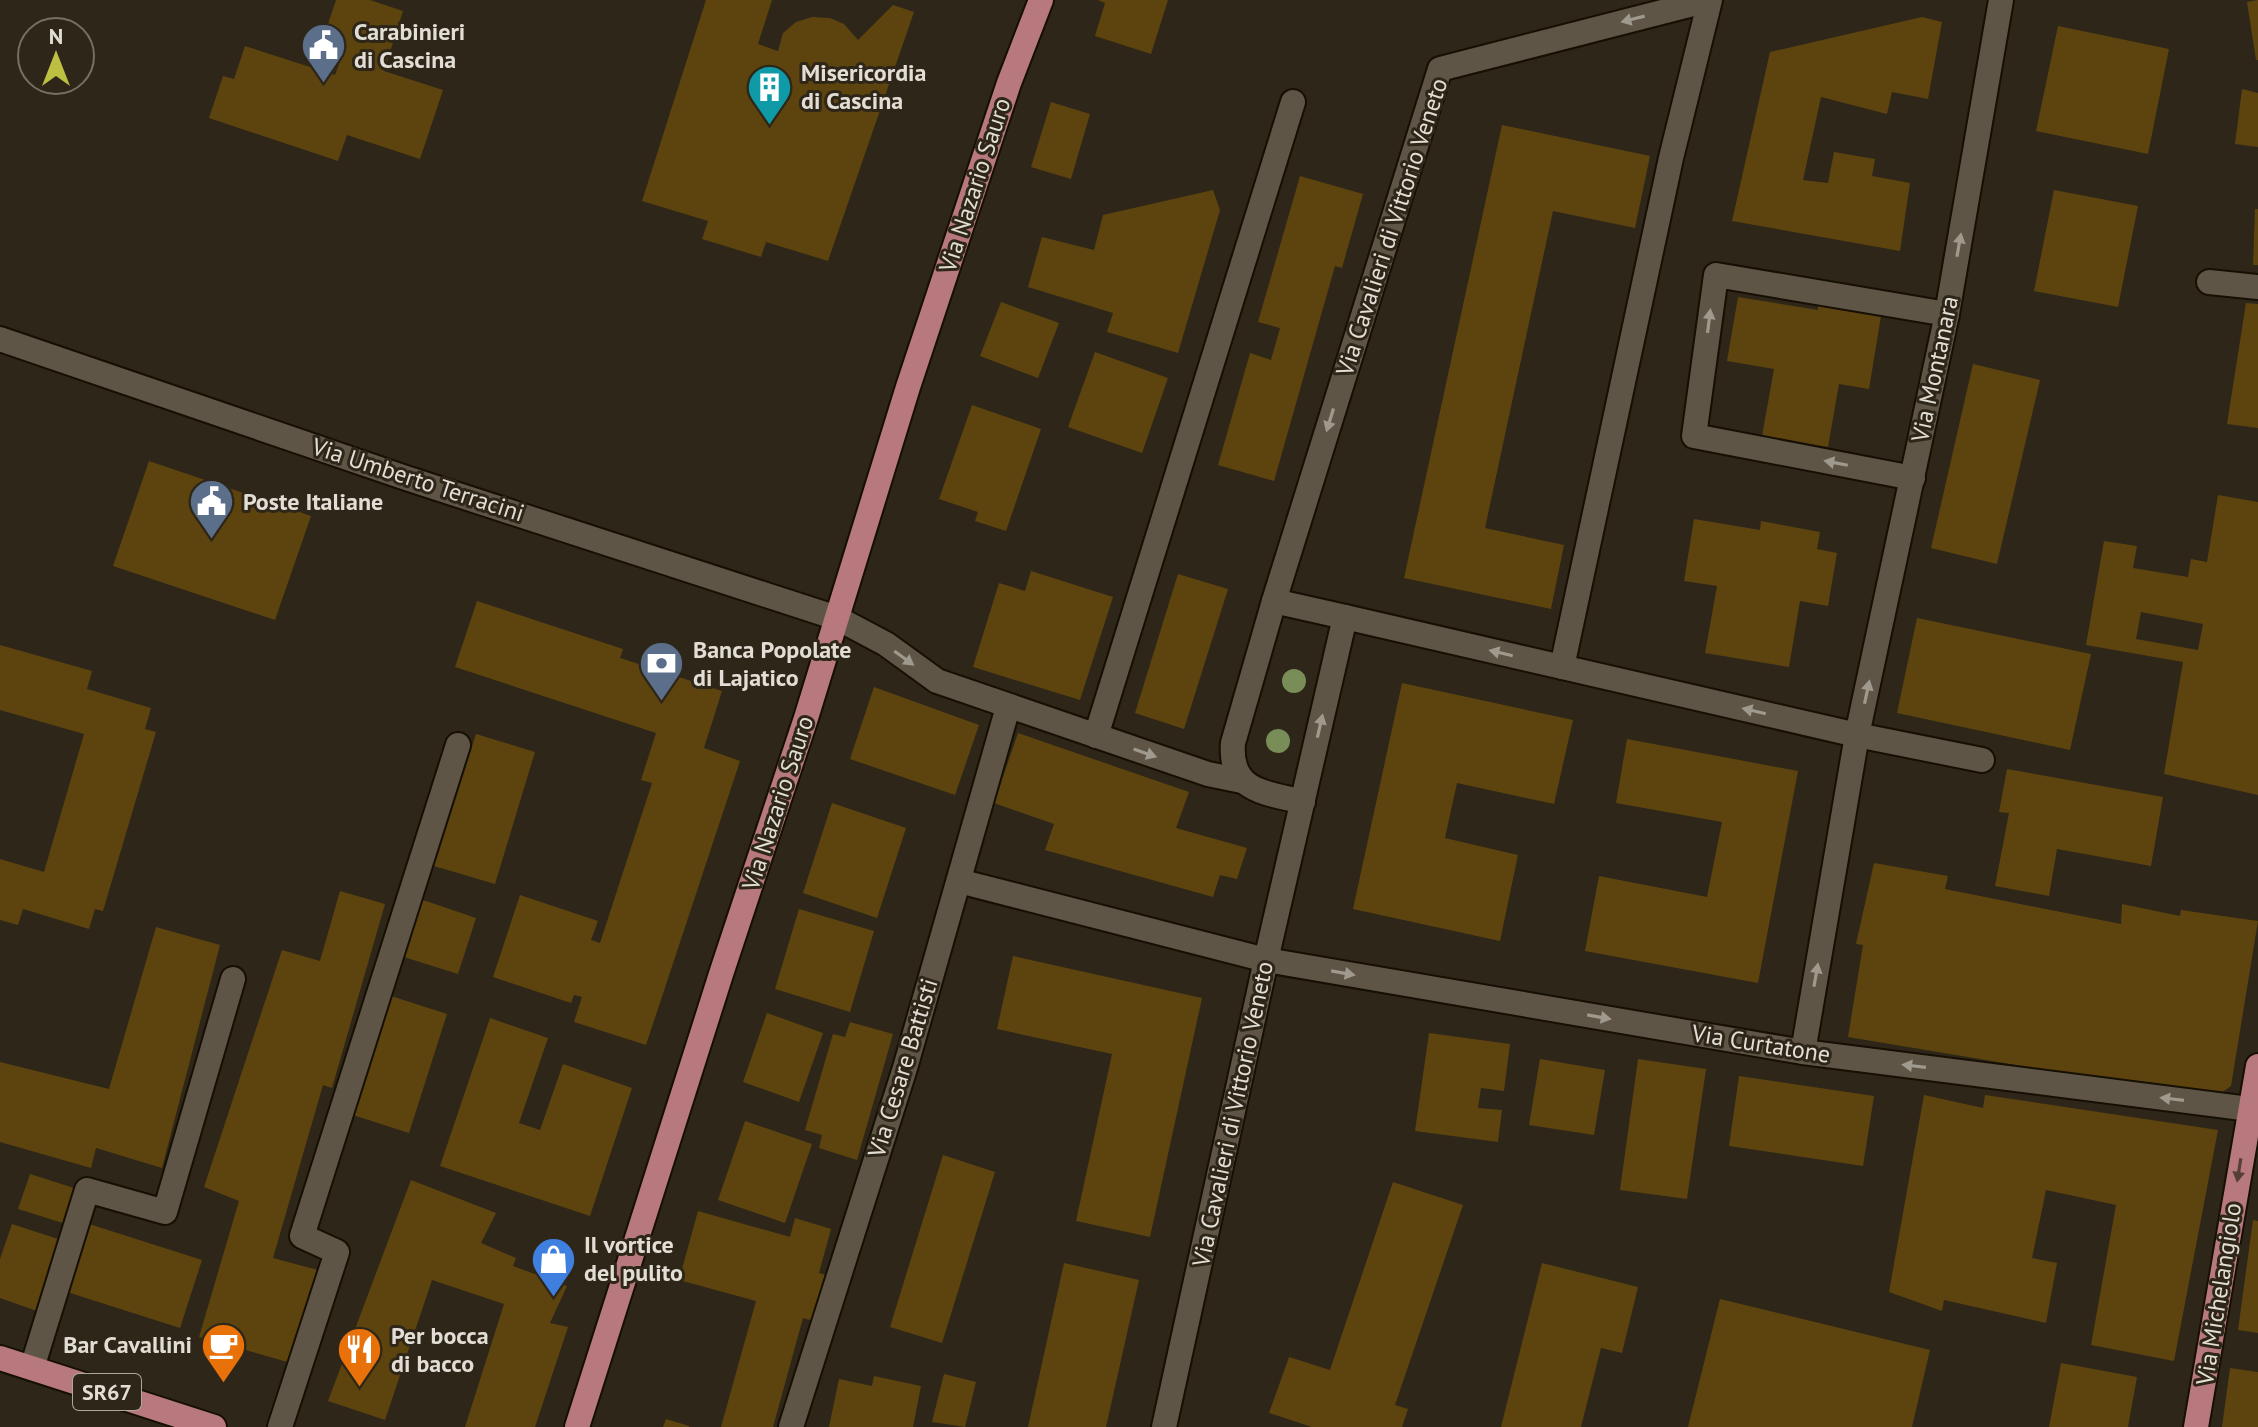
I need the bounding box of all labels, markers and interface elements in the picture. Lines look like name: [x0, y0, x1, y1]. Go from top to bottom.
one-way arrow: [1620, 14, 1645, 26]
north arrow: [16, 16, 96, 96]
place label: Carabinieri di Cascina: [354, 16, 465, 75]
text: N: [49, 22, 63, 50]
public building icon: Carabinieri di Cascina: [299, 22, 347, 85]
place label: Misericordia di Cascina: [801, 57, 926, 116]
building icon: Misericordia di Cascina: [746, 63, 794, 126]
street label: Via Cavalieri di Vittorio Veneto: [1328, 74, 1454, 381]
street label: Via Nazario Sauro: [931, 94, 1017, 277]
one-way arrow: [1953, 233, 1966, 258]
street label: Via Montanara: [1904, 293, 1965, 446]
one-way arrow: [1703, 308, 1716, 333]
one-way arrow: [1323, 409, 1336, 433]
street label: Via Umberto Terracini: [307, 430, 528, 528]
one-way arrow: [1823, 456, 1848, 469]
public building icon: Poste Italiane: [188, 478, 236, 541]
place label: Poste Italiane: [243, 486, 383, 517]
place label: Banca Popolate di Lajatico: [693, 634, 852, 693]
bank icon: Banca Popolate di Lajatico: [638, 640, 686, 703]
one-way arrow: [1488, 646, 1513, 658]
one-way arrow: [893, 650, 915, 666]
one-way arrow: [1861, 679, 1874, 704]
one-way arrow: [1742, 704, 1767, 717]
street label: Via Nazario Sauro: [734, 712, 820, 895]
one-way arrow: [1314, 713, 1327, 738]
one-way arrow: [1133, 747, 1157, 759]
street label: Via Cavalieri di Vittorio Veneto: [1185, 958, 1280, 1270]
one-way arrow: [1811, 963, 1823, 988]
one-way arrow: [1331, 967, 1356, 980]
street label: Via Cesare Battisti: [860, 975, 944, 1162]
one-way arrow: [1587, 1012, 1612, 1024]
street label: Via Curtatone: [1689, 1017, 1832, 1070]
one-way arrow: [1901, 1060, 1926, 1073]
one-way arrow: [2159, 1092, 2184, 1105]
one-way arrow: [2232, 1158, 2245, 1183]
street label: Via Michelangiolo: [2189, 1201, 2248, 1388]
place label: Il vortice del pulito: [584, 1229, 683, 1288]
shop icon: Il vortice del pulito: [529, 1235, 577, 1298]
place label: Per bocca di bacco: [391, 1320, 489, 1379]
cafe icon: Bar Cavallini: [199, 1321, 247, 1384]
restaurant icon: Per bocca di bacco: [336, 1326, 384, 1389]
place label: Bar Cavallini: [63, 1329, 192, 1360]
road number: SR67: [73, 1374, 141, 1410]

